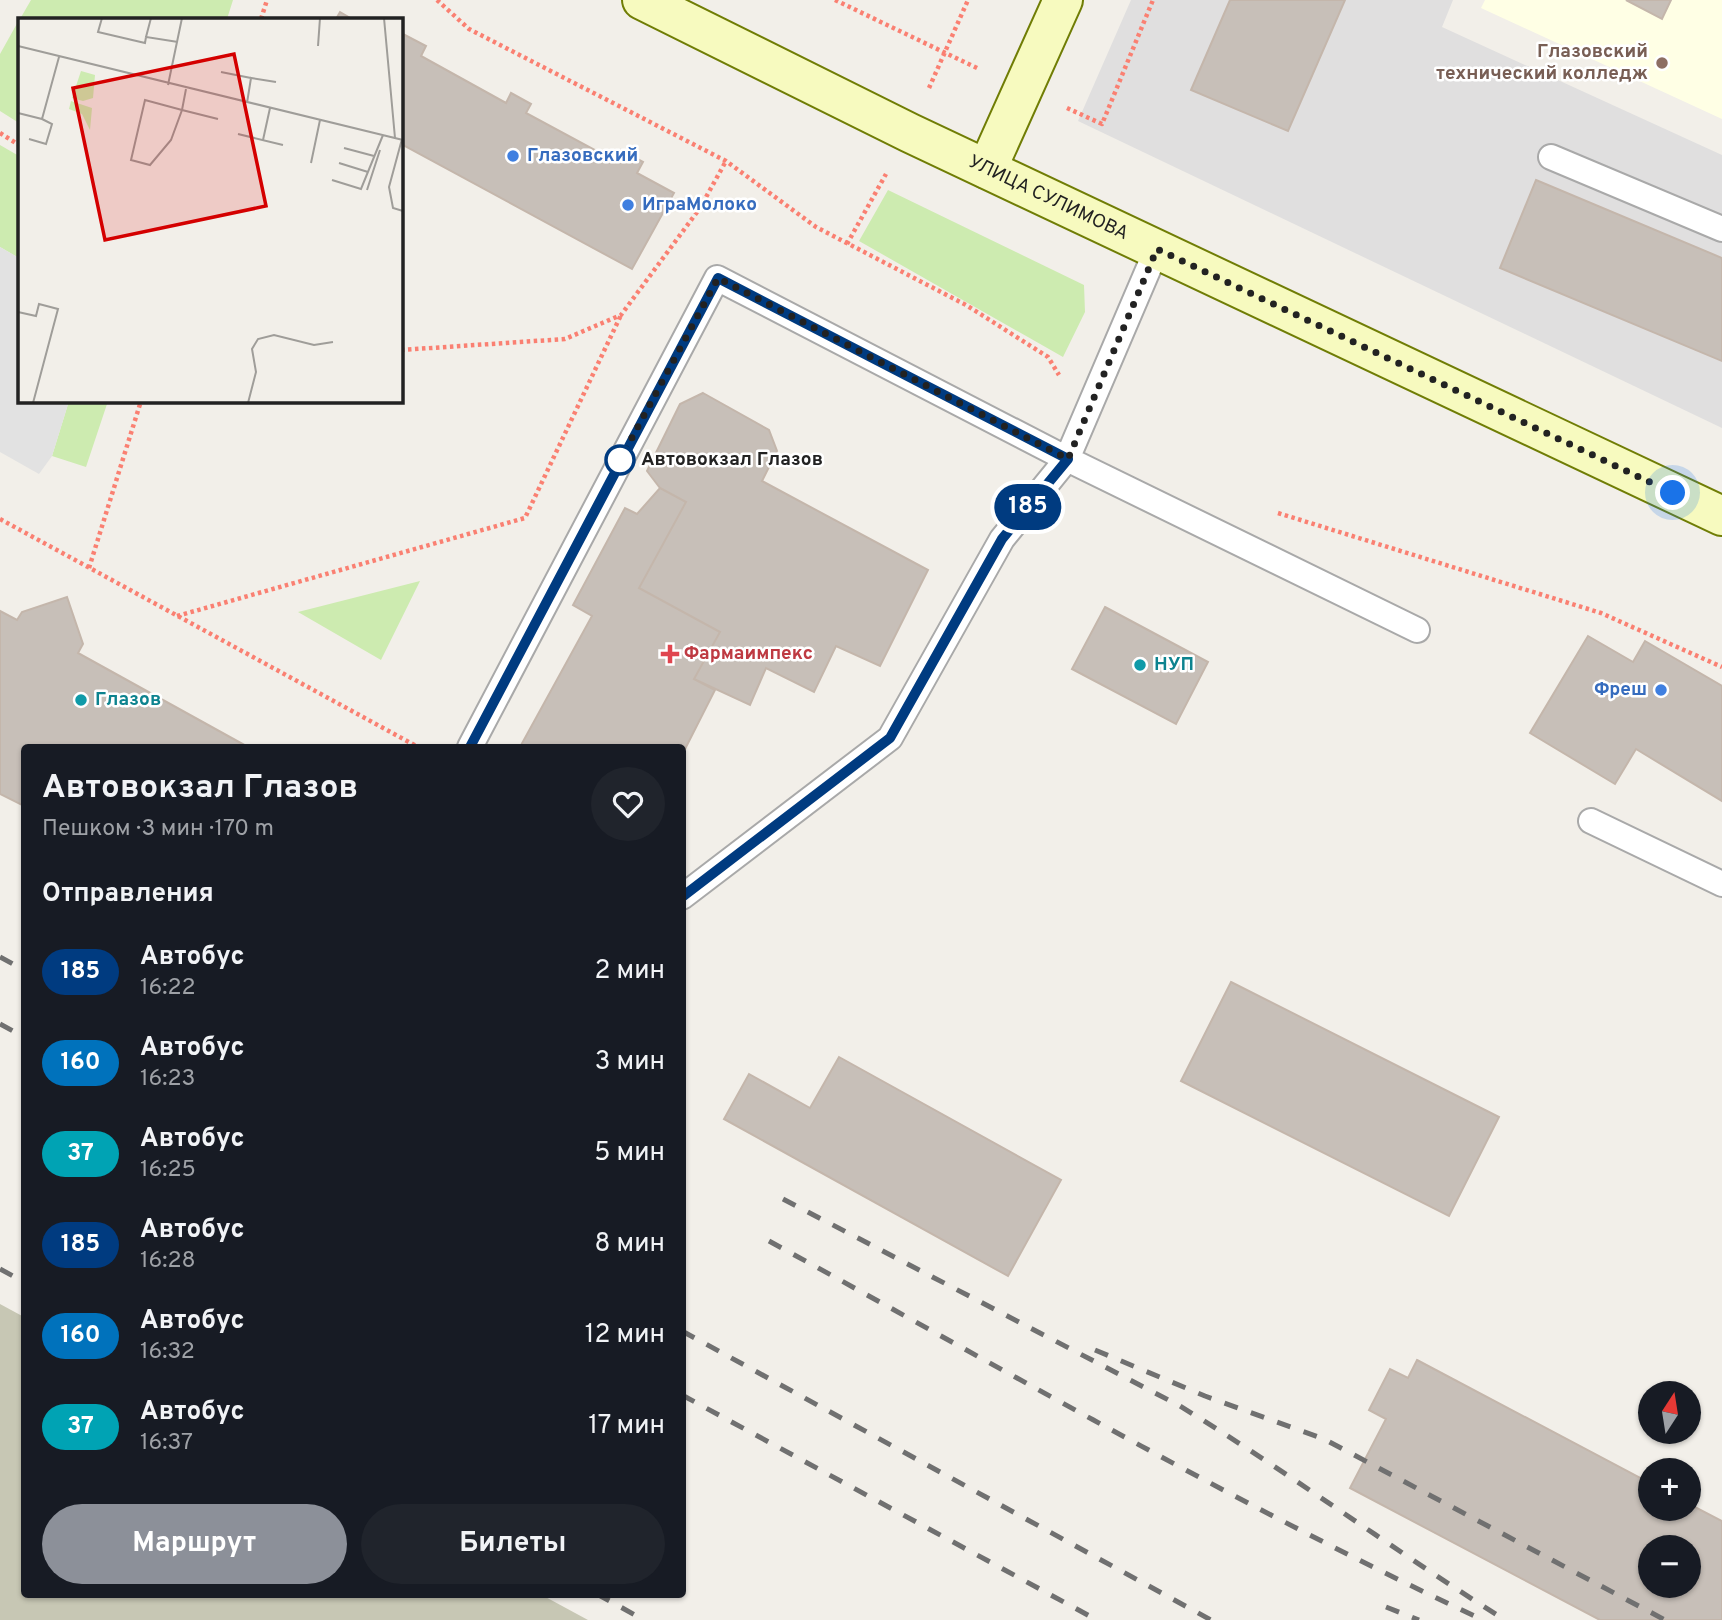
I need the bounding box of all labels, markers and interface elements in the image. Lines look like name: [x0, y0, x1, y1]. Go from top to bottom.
inset map: [18, 18, 402, 402]
place label: Глазовский технический колледж: [1436, 40, 1648, 86]
marker: Глазовский технический колледж: [1654, 55, 1670, 71]
place label: Глазовский: [527, 144, 638, 168]
marker: Глазовский: [505, 148, 521, 164]
street label: УЛИЦА СУЛИМОВА: [964, 150, 1132, 246]
place label: ИграМолоко: [642, 193, 757, 217]
marker: ИграМолоко: [620, 197, 636, 213]
marker: Автовокзал Глазов: [605, 445, 635, 475]
place label: Автовокзал Глазов: [641, 448, 823, 472]
your location: [1655, 475, 1690, 510]
line badge: 185: [988, 484, 1068, 530]
text: 185: [1008, 492, 1048, 522]
place label: Фармаимпекс: [684, 642, 813, 666]
marker: Фармаимпекс: [662, 646, 678, 662]
place label: НУП: [1154, 653, 1194, 677]
marker: НУП: [1132, 657, 1148, 673]
place label: Фреш: [1594, 678, 1647, 702]
marker: Фреш: [1653, 682, 1669, 698]
place label: Глазов: [95, 688, 161, 712]
marker: Глазов: [73, 692, 89, 708]
button: heart: [591, 767, 665, 841]
text: Автовокзал Глазов: [42, 768, 358, 810]
text: Пешком · 3 мин · 170 m: [42, 815, 274, 844]
text: Отправления: [42, 878, 214, 911]
text: Автобус: [140, 941, 245, 974]
text: 2 мин: [594, 955, 665, 988]
text: 185: [61, 957, 100, 987]
text: 16:22: [140, 974, 196, 1003]
text: Автобус: [140, 1032, 245, 1065]
text: 3 мин: [595, 1046, 665, 1079]
text: 160: [60, 1048, 101, 1078]
text: 16:23: [140, 1065, 195, 1094]
text: Автобус: [140, 1123, 245, 1156]
text: 5 мин: [594, 1137, 665, 1170]
text: 37: [67, 1139, 94, 1169]
text: 16:25: [140, 1156, 196, 1185]
text: Автобус: [140, 1214, 245, 1247]
text: 8 мин: [594, 1228, 665, 1261]
text: 185: [61, 1230, 100, 1260]
text: 16:28: [140, 1247, 196, 1276]
text: Автобус: [140, 1305, 245, 1338]
text: 12 мин: [585, 1319, 665, 1352]
text: 160: [60, 1321, 101, 1351]
text: 16:32: [140, 1338, 195, 1367]
north arrow: [1638, 1381, 1701, 1444]
map controls: [1638, 1381, 1701, 1598]
text: Автобус: [140, 1396, 245, 1429]
text: 17 мин: [588, 1410, 665, 1443]
text: 37: [67, 1412, 94, 1442]
text: 16:37: [140, 1429, 193, 1458]
button: +: [1638, 1458, 1701, 1521]
button: Маршрут: [42, 1504, 347, 1584]
button: Билеты: [361, 1504, 665, 1584]
button: −: [1638, 1535, 1701, 1598]

